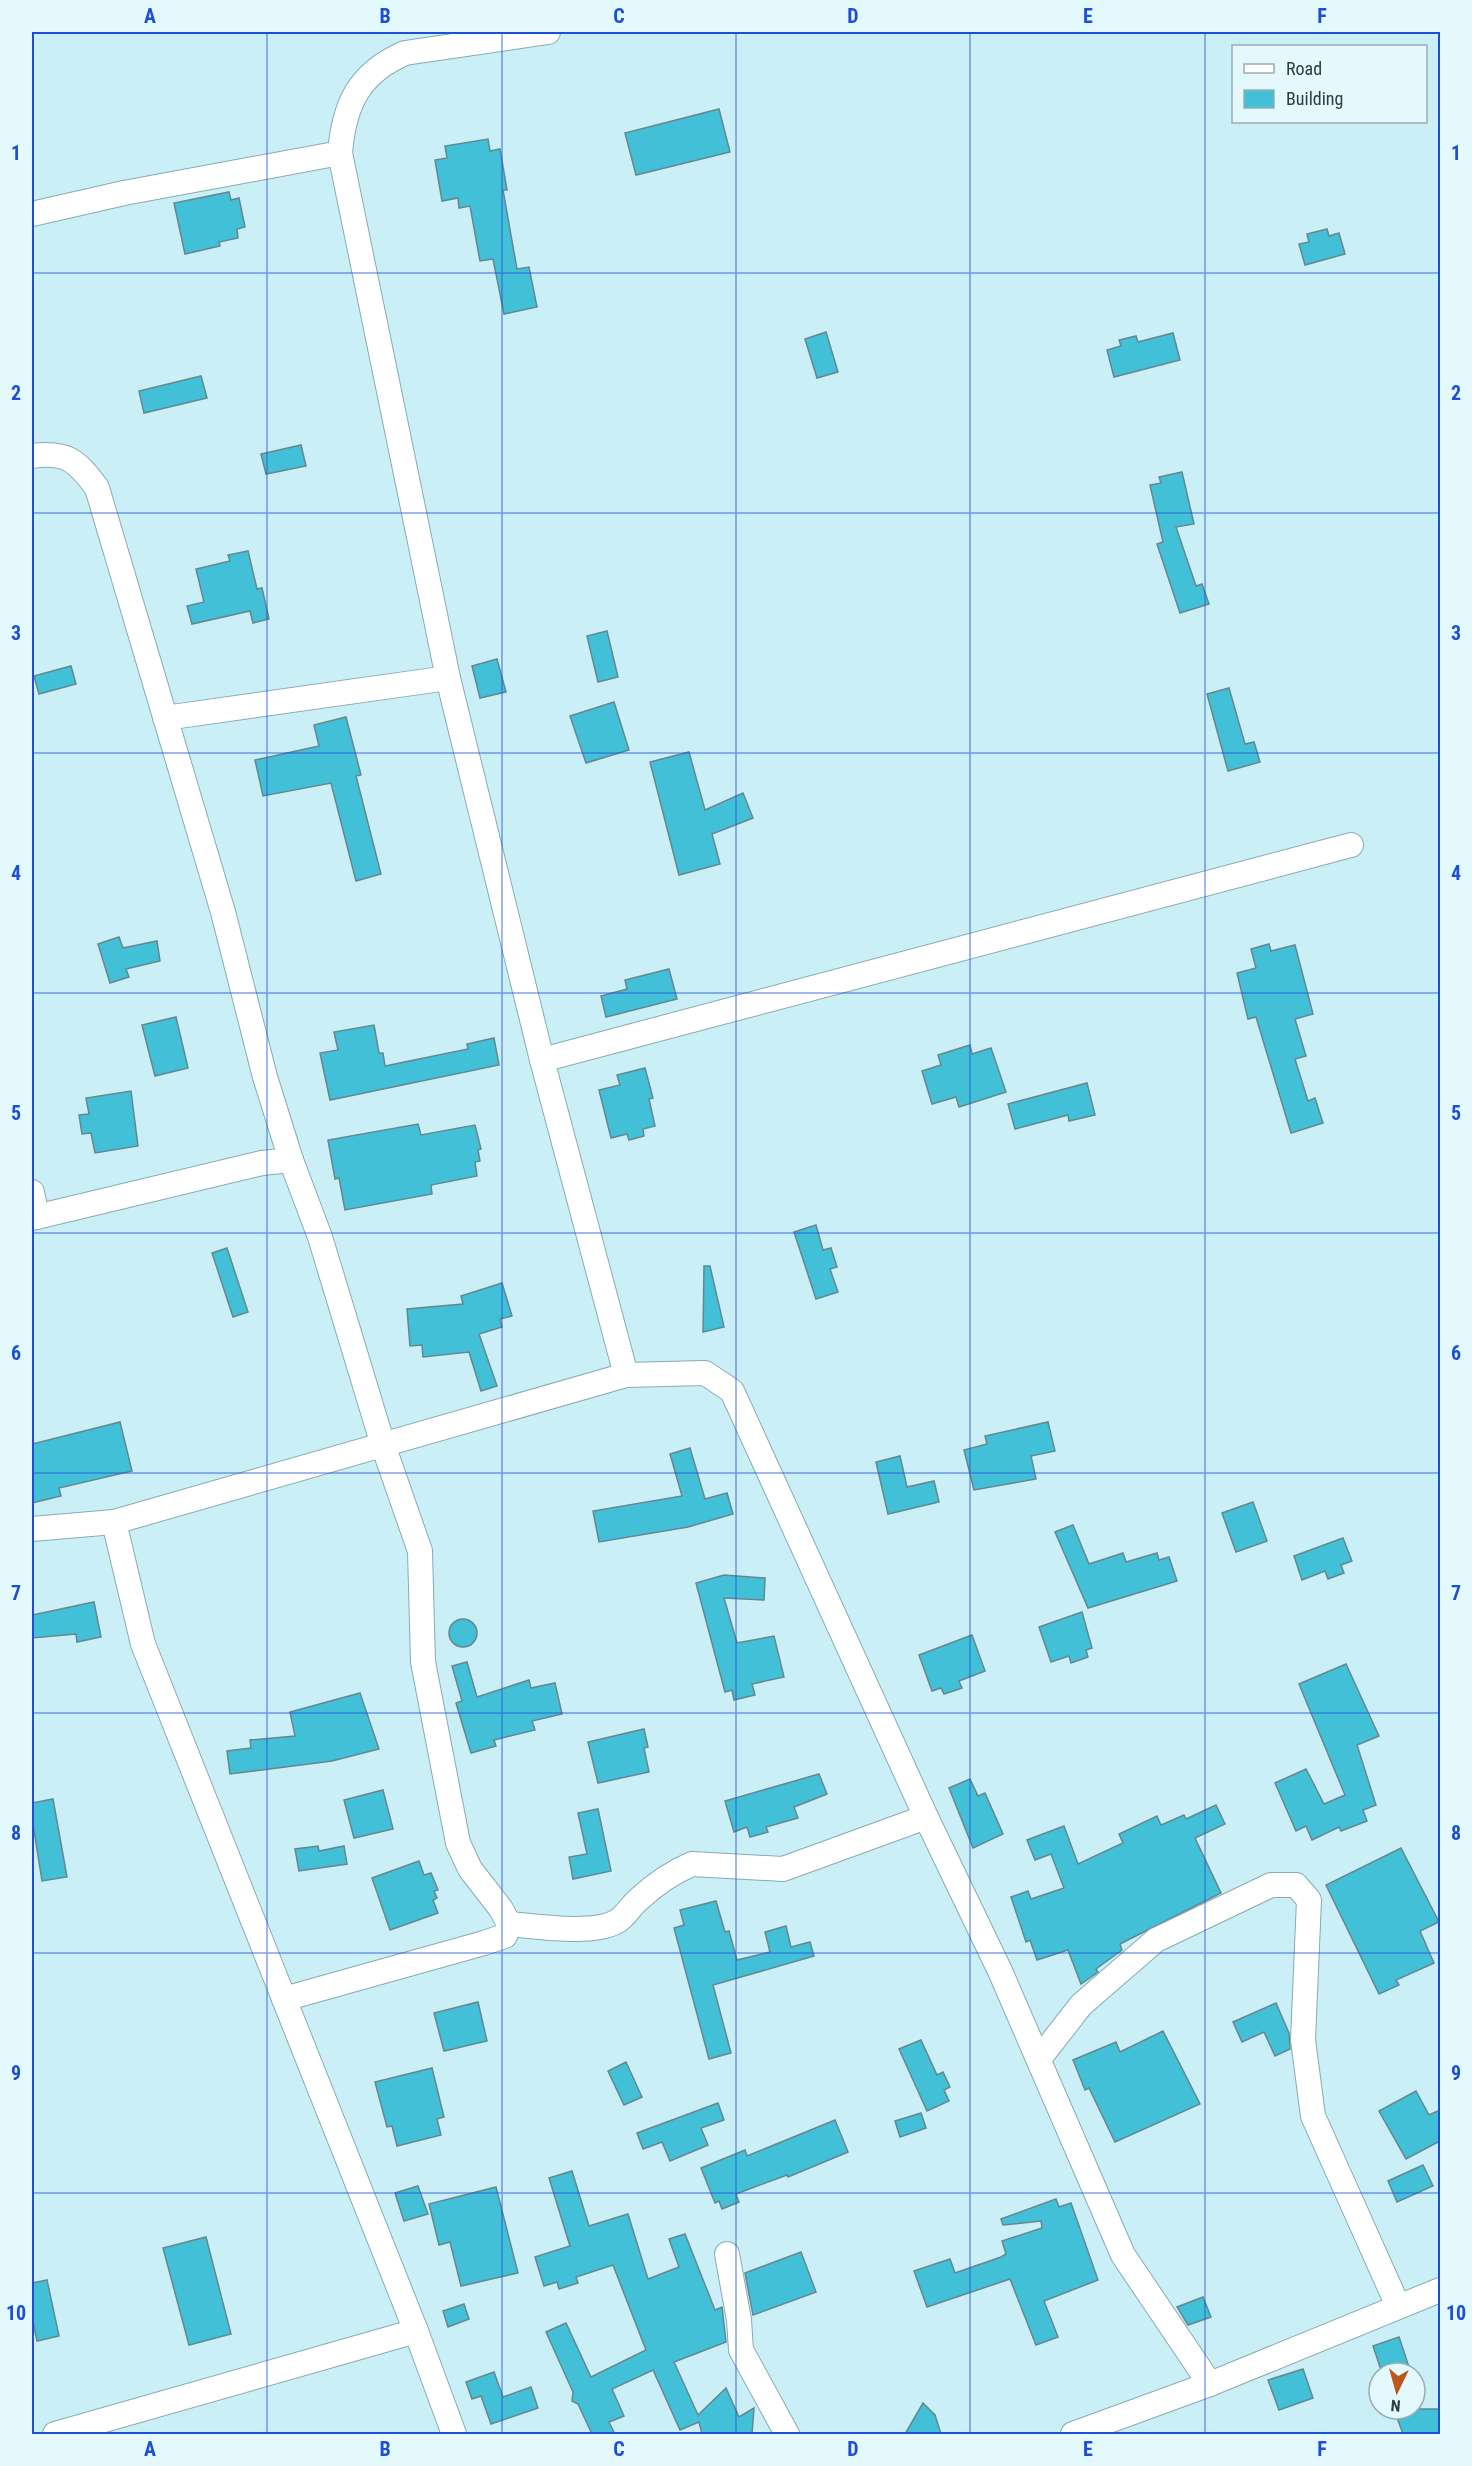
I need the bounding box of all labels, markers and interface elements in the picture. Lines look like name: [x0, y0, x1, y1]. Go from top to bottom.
text: A: [144, 4, 156, 28]
text: B: [379, 4, 391, 28]
text: C: [613, 4, 625, 28]
text: D: [847, 4, 859, 28]
text: E: [1083, 4, 1093, 28]
text: F: [1317, 4, 1327, 28]
legend: [1232, 45, 1427, 123]
text: Road: [1286, 58, 1322, 79]
text: Building: [1286, 88, 1343, 109]
text: 1: [11, 141, 21, 165]
text: 1: [1451, 141, 1461, 165]
text: 2: [11, 381, 21, 405]
text: 2: [1451, 381, 1461, 405]
text: 3: [11, 621, 21, 645]
text: 3: [1451, 621, 1461, 645]
text: 4: [11, 861, 21, 885]
text: 4: [1451, 861, 1461, 885]
text: 5: [11, 1101, 21, 1125]
text: 5: [1451, 1101, 1461, 1125]
text: 6: [11, 1341, 21, 1365]
text: 6: [1451, 1341, 1461, 1365]
text: 7: [11, 1581, 21, 1605]
text: 7: [1451, 1581, 1461, 1605]
text: 8: [11, 1821, 21, 1845]
text: 8: [1451, 1821, 1461, 1845]
text: 9: [11, 2061, 21, 2085]
text: 9: [1451, 2061, 1461, 2085]
text: 10: [6, 2301, 26, 2325]
text: 10: [1446, 2301, 1466, 2325]
north arrow: [1367, 2361, 1427, 2421]
text: N: [1390, 2396, 1401, 2415]
text: A: [144, 2437, 156, 2461]
text: B: [379, 2437, 391, 2461]
text: C: [613, 2437, 625, 2461]
text: D: [847, 2437, 859, 2461]
text: E: [1083, 2437, 1093, 2461]
text: F: [1317, 2437, 1327, 2461]

